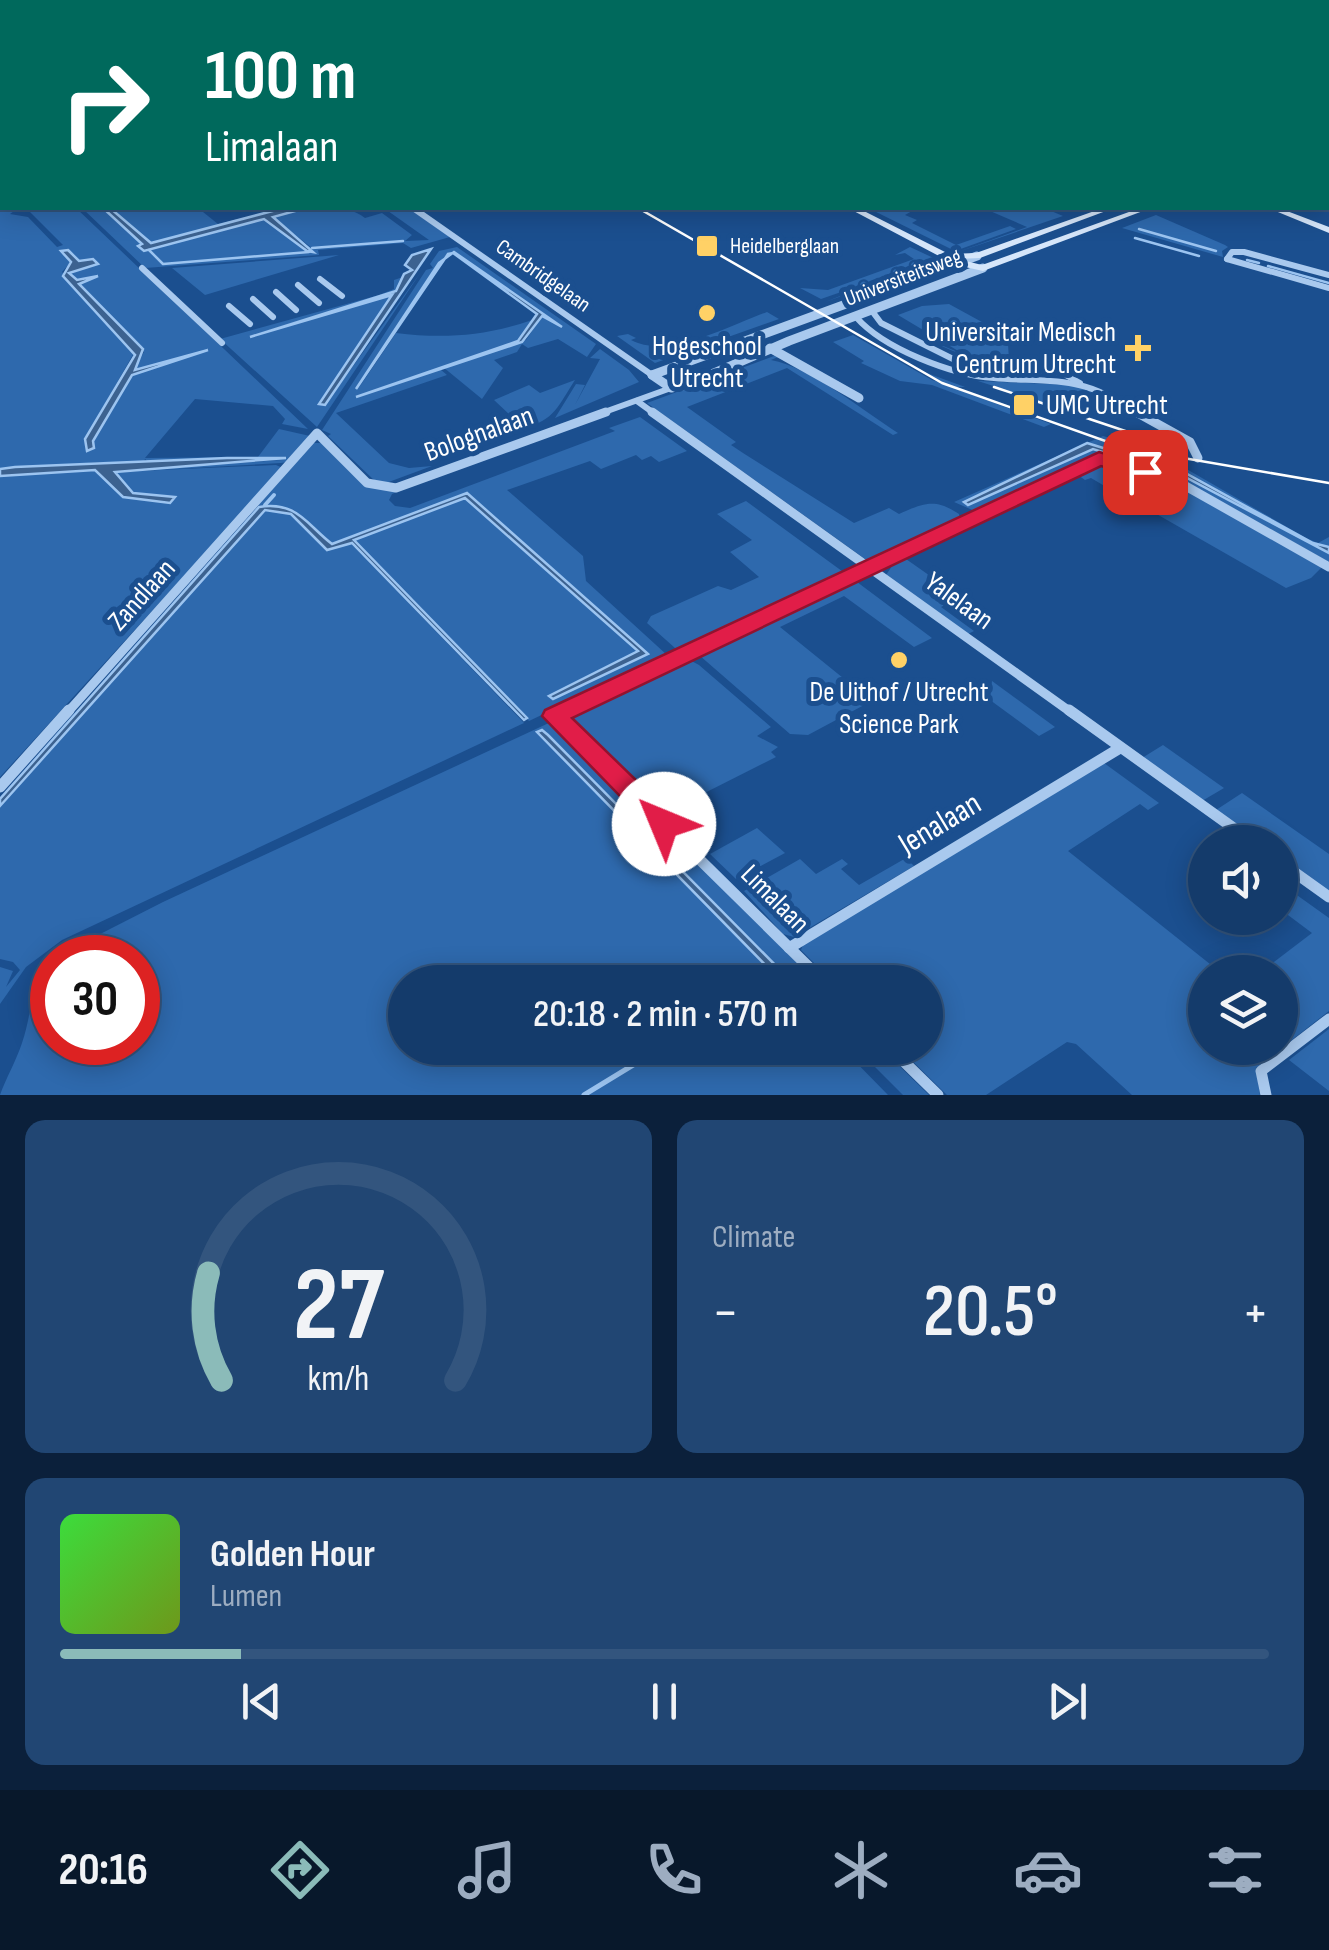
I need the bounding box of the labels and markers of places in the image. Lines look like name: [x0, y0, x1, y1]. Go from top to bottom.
marker: Heidelberglaan: [694, 233, 720, 259]
place label: Heidelberglaan: [730, 233, 839, 260]
marker: Hogeschool Utrecht: [696, 302, 718, 324]
place label: Universitair Medisch Centrum Utrecht: [925, 316, 1116, 381]
place label: Hogeschool Utrecht: [652, 330, 762, 395]
marker: Universitair Medisch Centrum Utrecht: [1125, 335, 1151, 361]
place label: UMC Utrecht: [1046, 389, 1168, 422]
marker: UMC Utrecht: [1011, 392, 1037, 418]
pin: [1103, 430, 1188, 515]
marker: De Uithof / Utrecht Science Park: [888, 649, 910, 671]
place label: De Uithof / Utrecht Science Park: [810, 676, 988, 741]

